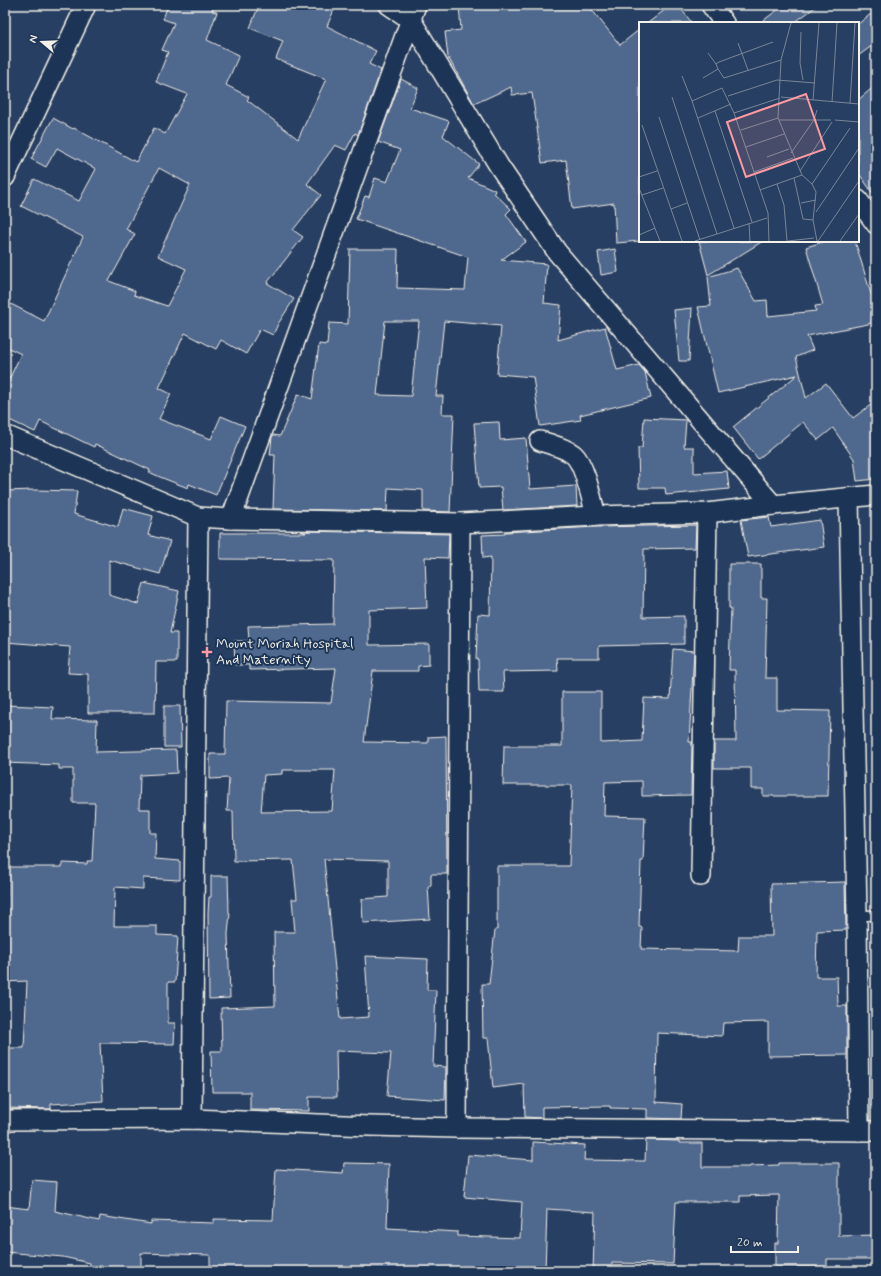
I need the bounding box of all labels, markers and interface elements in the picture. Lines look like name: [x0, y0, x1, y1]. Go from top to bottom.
north arrow: [22, 22, 62, 62]
inset map: [639, 22, 859, 242]
text: N: [26, 33, 41, 45]
place label: Mount Moriah Hospital And Maternity: [216, 635, 353, 669]
marker: Mount Moriah Hospital And Maternity: [201, 646, 213, 658]
scale bar: [731, 1228, 798, 1254]
text: 20 m: [737, 1235, 763, 1251]

